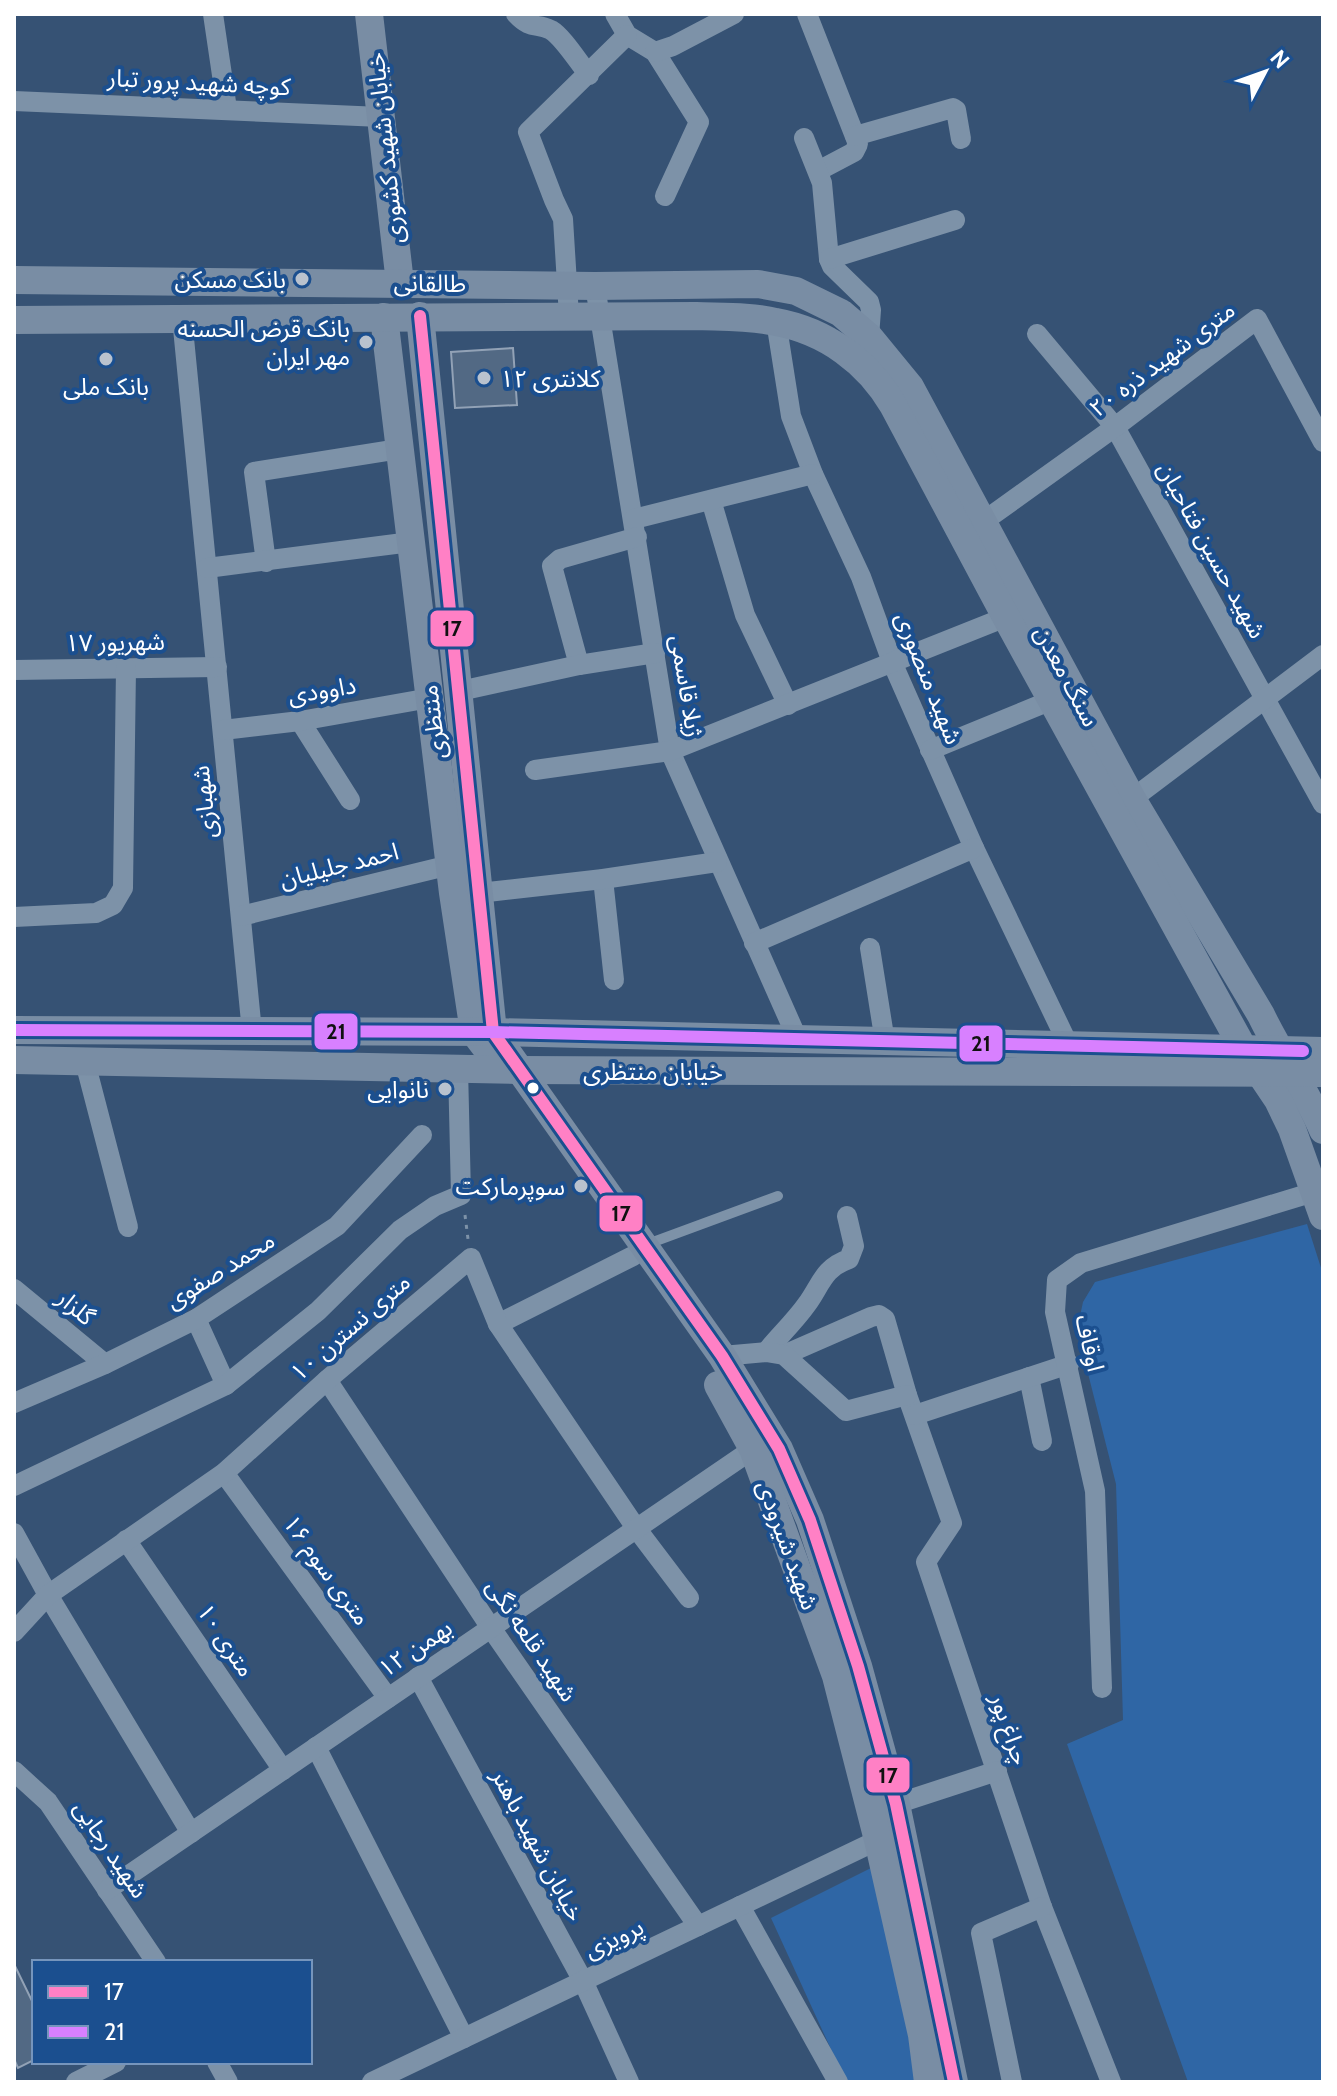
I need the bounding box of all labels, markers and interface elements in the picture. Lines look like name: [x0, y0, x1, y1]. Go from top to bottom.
north arrow: [1225, 32, 1305, 112]
text: N: [1264, 44, 1295, 74]
street label: خیابان شهید کشوری: [361, 51, 409, 245]
street label: کوچه شهید پرور تبار: [106, 63, 292, 103]
place label: بانک مسکن: [175, 265, 286, 294]
street label: طالقانی: [394, 268, 466, 298]
marker: بانک مسکن: [293, 270, 311, 288]
street label: ۲۰ متری شهید ذره: [1084, 295, 1240, 423]
place label: بانک قرض الحسنه مهر ایران: [178, 314, 350, 371]
marker: بانک قرض الحسنه مهر ایران: [357, 333, 375, 351]
marker: بانک ملی: [97, 350, 115, 368]
place label: کلانتری ۱۲: [500, 364, 601, 393]
marker: کلانتری ۱۲: [475, 369, 493, 387]
place label: بانک ملی: [63, 372, 149, 401]
street label: شهید حسین فتاحیان: [1151, 457, 1273, 643]
street label: شهید منصوری: [889, 608, 969, 748]
line badge: 17: [429, 609, 475, 648]
text: 17: [442, 615, 462, 642]
street label: سنگ معدن: [1028, 621, 1106, 731]
street label: ۱۷ شهریور: [65, 627, 165, 657]
street label: ژیلا قاسمی: [665, 633, 709, 739]
street label: داوودی: [286, 670, 358, 710]
street label: منتظری: [414, 683, 452, 761]
street label: شهبازی: [186, 764, 222, 840]
street label: احمد جلیلیان: [276, 836, 402, 894]
line badge: 21: [313, 1012, 359, 1051]
text: 21: [326, 1018, 346, 1045]
line badge: 21: [958, 1024, 1004, 1063]
text: 21: [971, 1030, 991, 1057]
street label: خیابان منتظری: [583, 1057, 723, 1086]
place label: نانوایی: [367, 1075, 429, 1104]
marker: نانوایی: [436, 1080, 454, 1098]
unlabelled marker: [525, 1080, 541, 1096]
place label: سوپرمارکت: [456, 1172, 565, 1202]
marker: سوپرمارکت: [572, 1177, 590, 1195]
line badge: 17: [598, 1194, 644, 1233]
text: 17: [611, 1200, 631, 1227]
street label: محمد صفوی: [160, 1225, 280, 1315]
street label: ۱۰ متری نسترن: [284, 1267, 416, 1387]
street label: گلزار: [50, 1282, 102, 1332]
street label: اوقاف: [1069, 1312, 1111, 1374]
street label: شهید شیرودی: [751, 1476, 825, 1614]
street label: ۱۶ متری سوم: [274, 1509, 377, 1633]
street label: شهید قلعه نگی: [480, 1573, 584, 1707]
street label: ۱۰ متری: [191, 1598, 261, 1682]
street label: ۱۲ بهمن: [373, 1613, 457, 1683]
street label: چراغ پور: [981, 1689, 1036, 1770]
line badge: 17: [865, 1756, 911, 1794]
text: 17: [878, 1762, 898, 1789]
street label: خیابان شهید باهنر: [485, 1763, 590, 1926]
street label: شهید رجایی: [68, 1794, 154, 1904]
street label: پرویزی: [580, 1912, 649, 1965]
legend: [32, 1960, 312, 2064]
text: 17: [104, 1977, 124, 2006]
text: 21: [104, 2017, 124, 2046]

